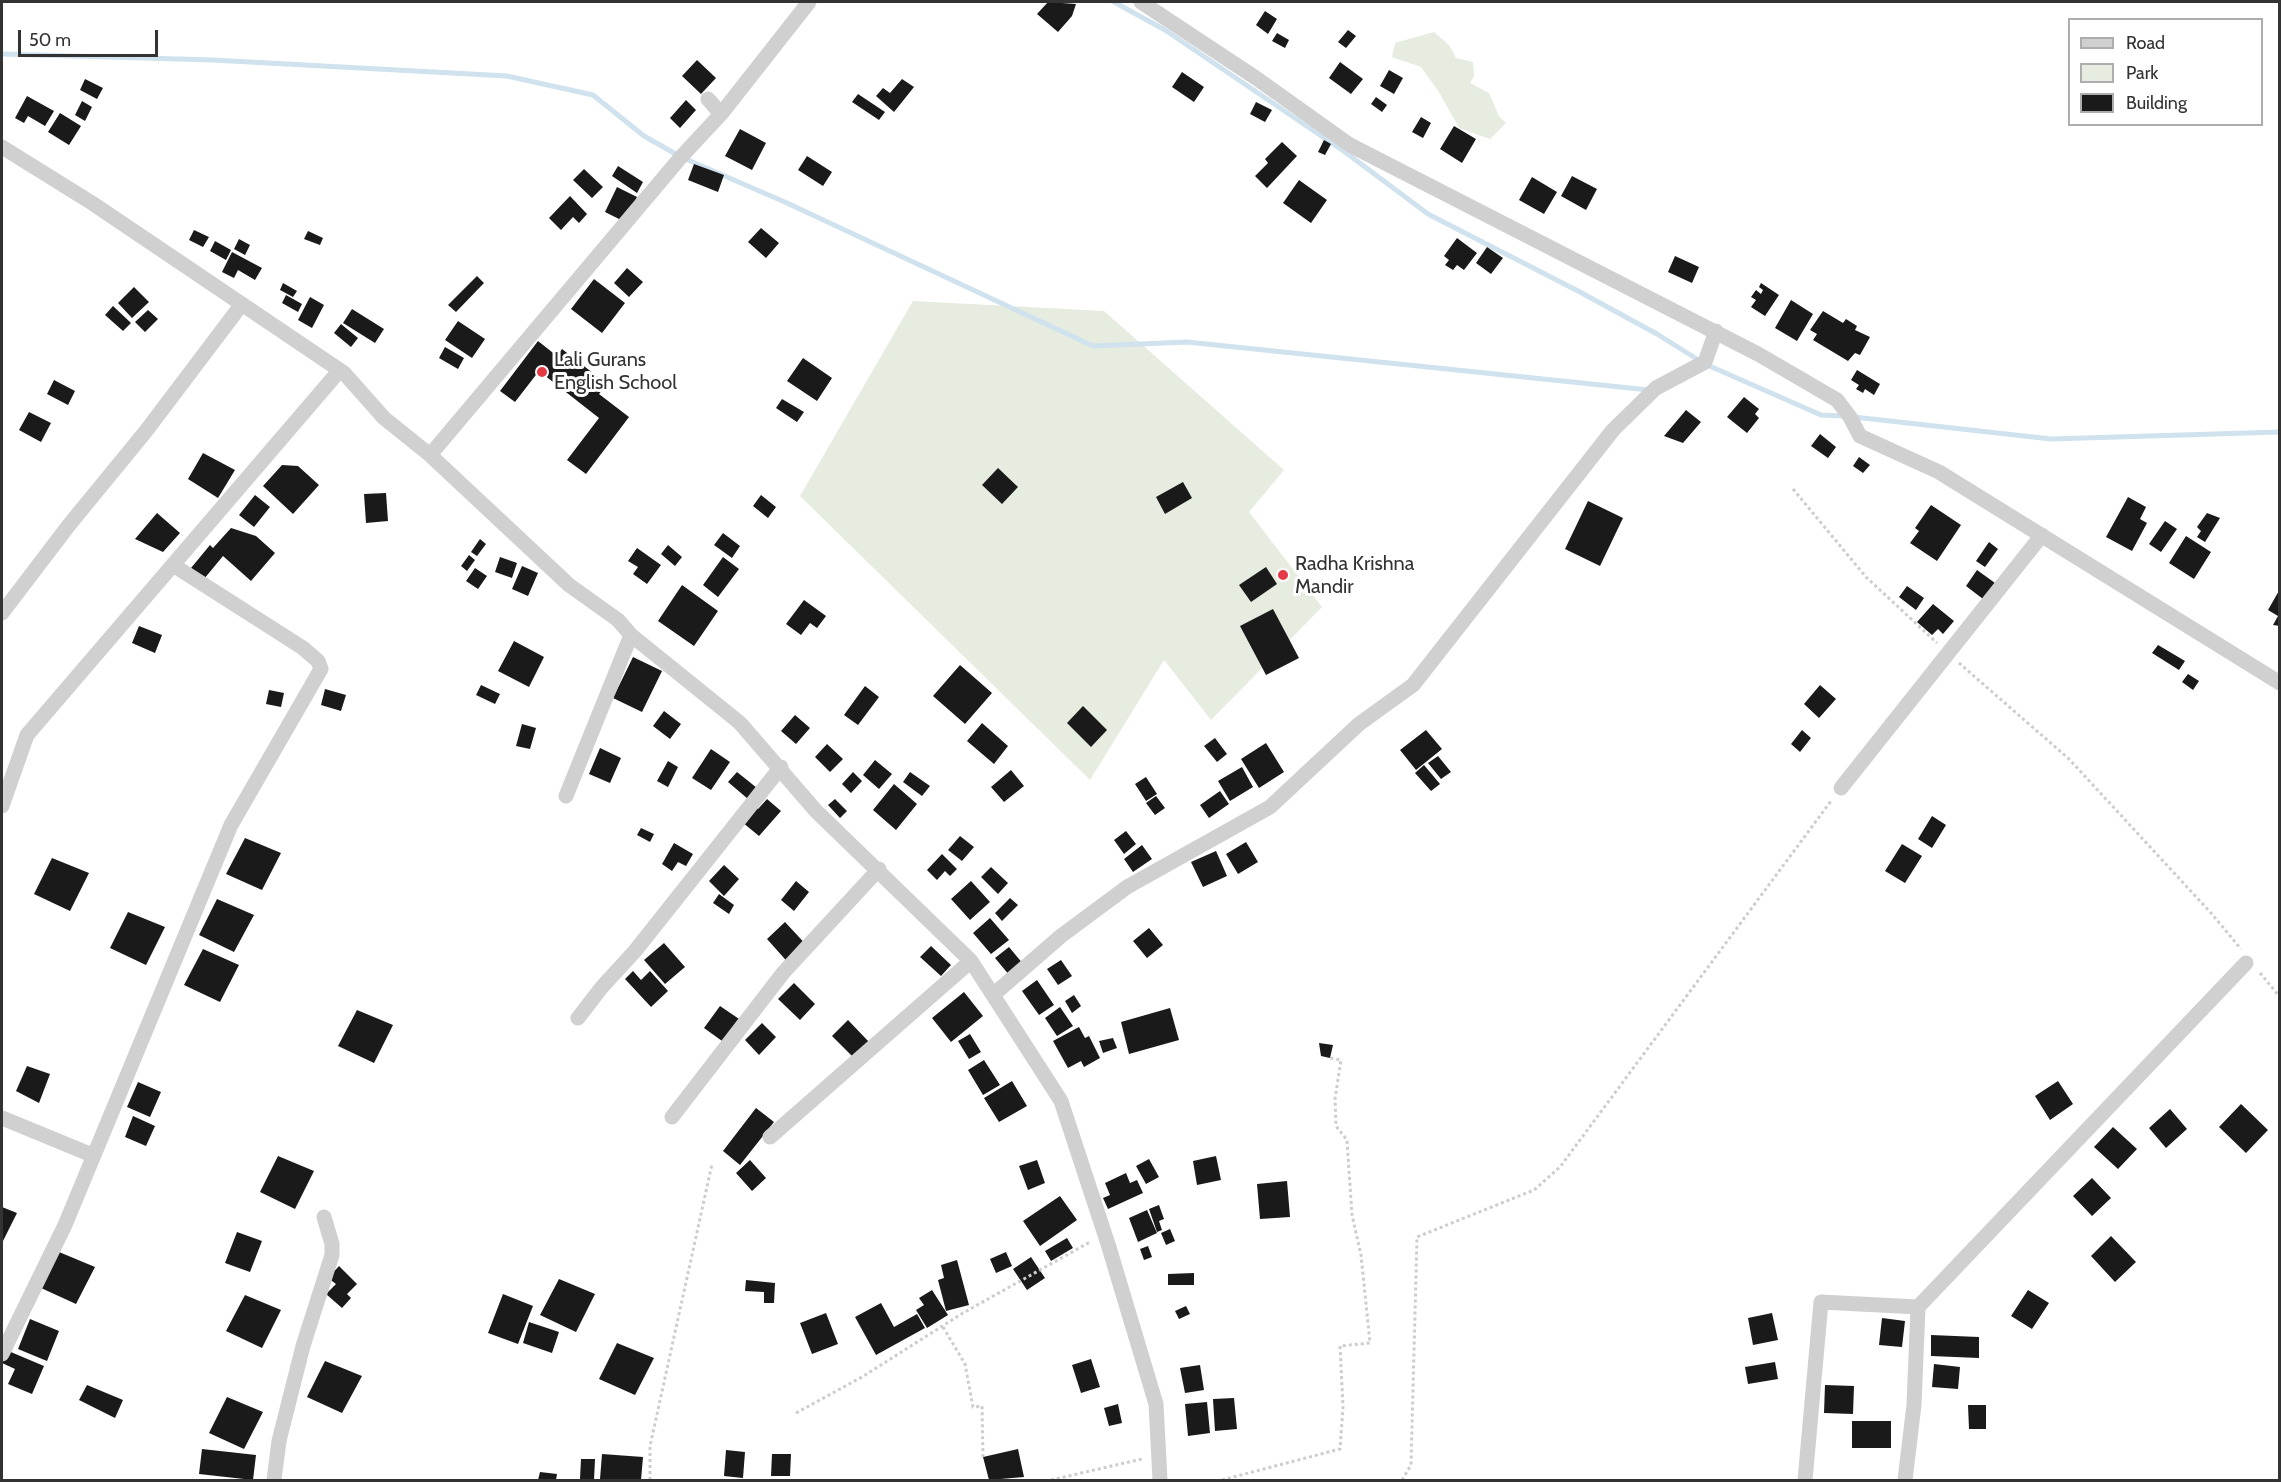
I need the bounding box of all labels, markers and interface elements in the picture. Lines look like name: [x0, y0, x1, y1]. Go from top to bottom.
scale bar: [21, 18, 160, 56]
legend: [2068, 18, 2263, 126]
text: 50 m: [29, 29, 71, 51]
text: Road: [2126, 32, 2165, 54]
text: Park: [2126, 62, 2158, 84]
text: Building: [2126, 92, 2187, 114]
place label: Lali Gurans English School: [554, 348, 677, 395]
marker: Lali Gurans English School: [535, 365, 549, 379]
place label: Radha Krishna Mandir: [1295, 552, 1414, 599]
marker: Radha Krishna Mandir: [1276, 568, 1290, 582]

